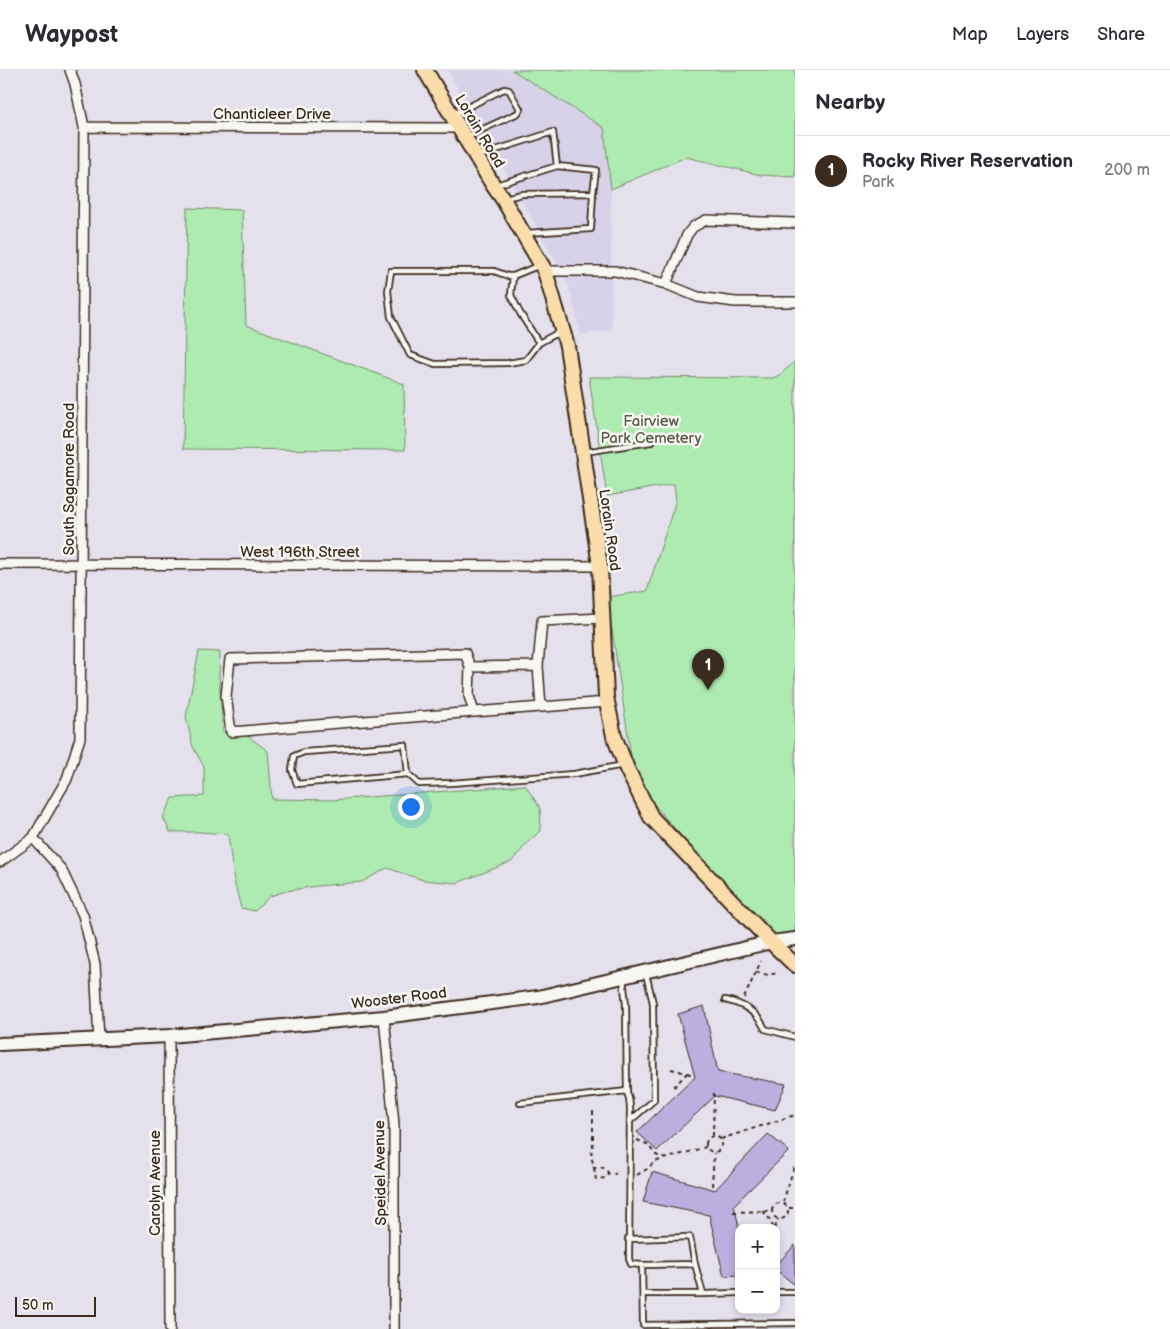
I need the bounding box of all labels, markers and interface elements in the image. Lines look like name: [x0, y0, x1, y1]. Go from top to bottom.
text: Waypost: [25, 20, 118, 49]
text: Map: [952, 24, 988, 45]
text: Layers: [1016, 24, 1069, 45]
text: Share: [1097, 24, 1145, 45]
text: Nearby: [815, 90, 885, 115]
street label: Lorain Road: [450, 91, 509, 172]
street label: Chanticleer Drive: [213, 105, 331, 124]
text: Rocky River Reservation: [862, 150, 1073, 173]
text: 1: [828, 161, 834, 180]
text: 200 m: [1104, 161, 1150, 180]
text: Park: [862, 173, 894, 192]
street label: South Sagamore Road: [60, 403, 79, 555]
park label: Fairview Park Cemetery: [601, 412, 702, 448]
street label: Lorain Road: [594, 488, 625, 572]
street label: West 196th Street: [240, 543, 360, 562]
pin: 1: [692, 649, 724, 690]
your location: [398, 794, 424, 820]
street label: Wooster Road: [350, 983, 448, 1014]
street label: Speidel Avenue: [370, 1120, 391, 1226]
street label: Carolyn Avenue: [146, 1130, 165, 1236]
map controls: [735, 1224, 780, 1314]
button: +: [735, 1224, 780, 1269]
button: −: [735, 1269, 780, 1314]
scale bar: [15, 1294, 96, 1317]
text: 50 m: [22, 1297, 54, 1314]

